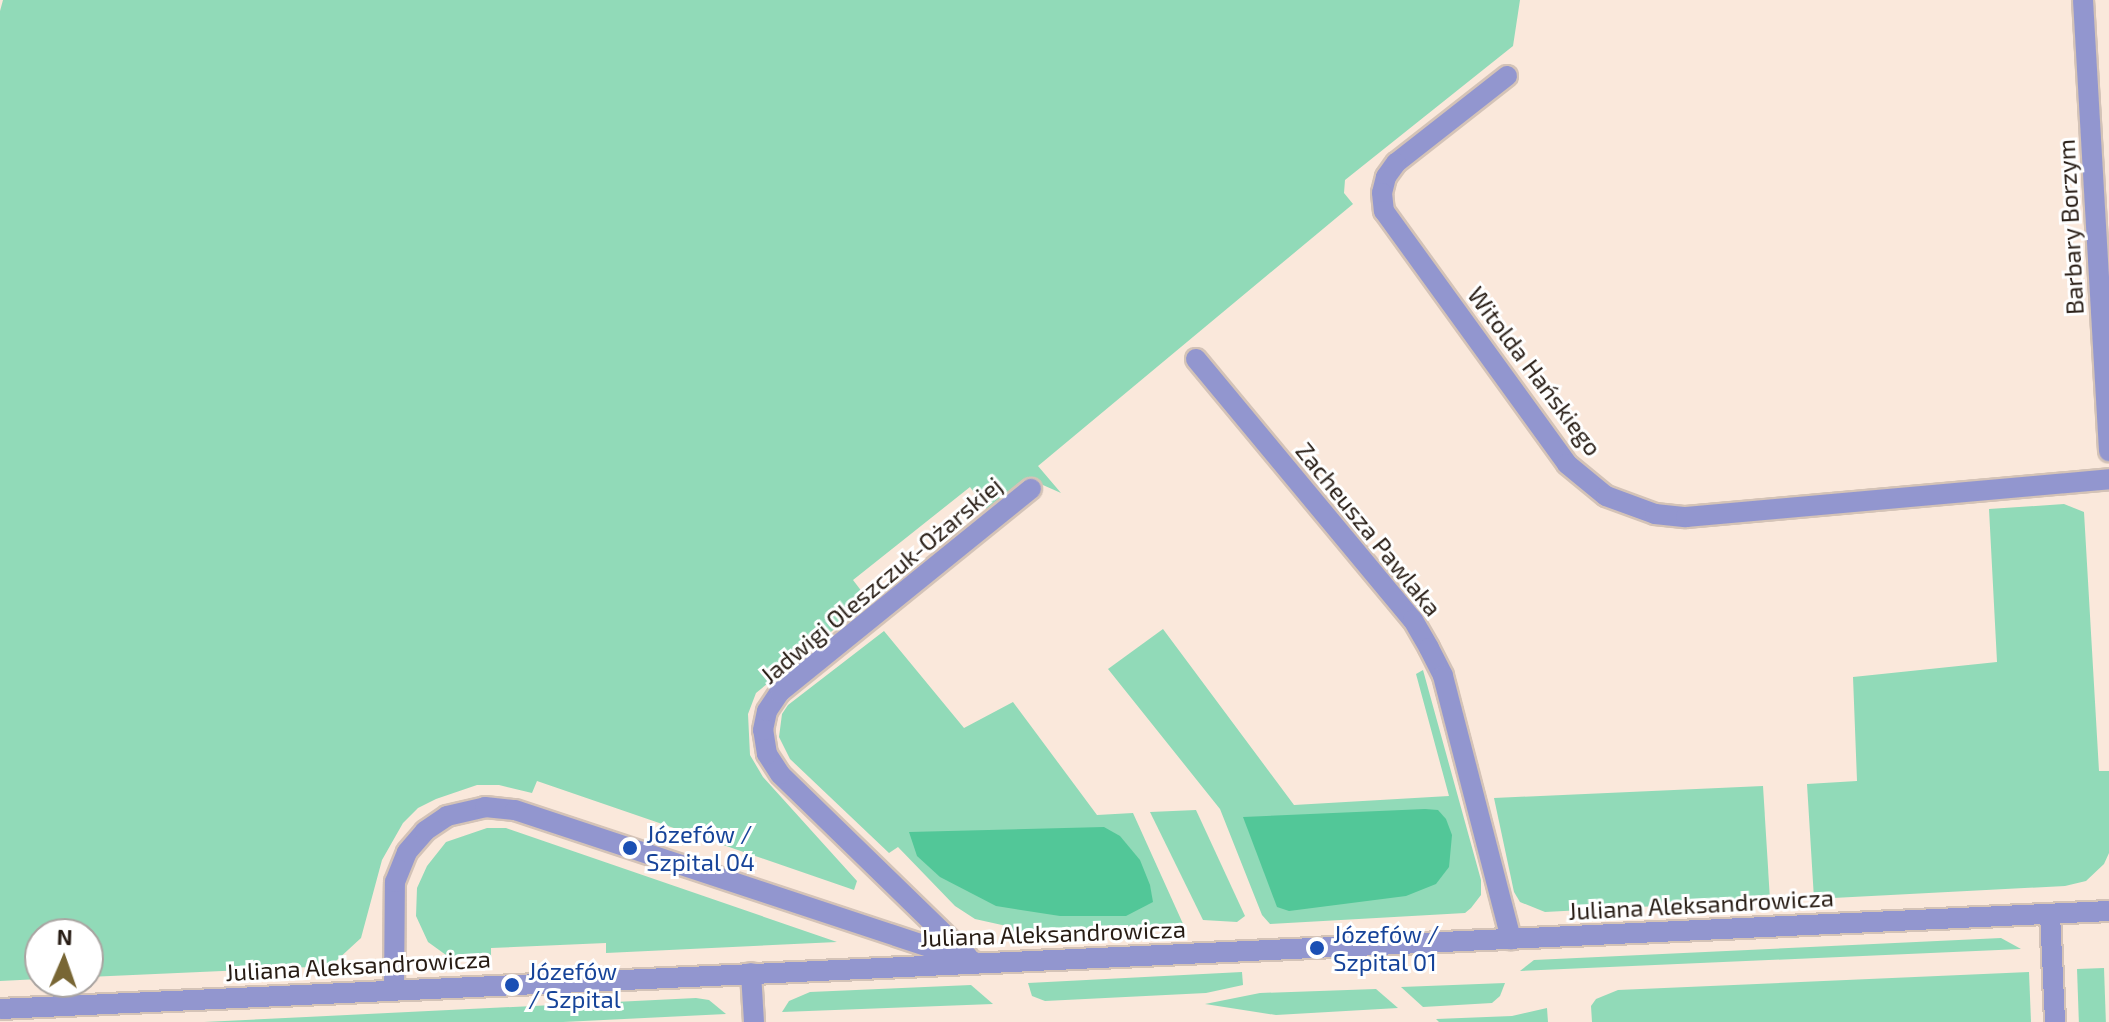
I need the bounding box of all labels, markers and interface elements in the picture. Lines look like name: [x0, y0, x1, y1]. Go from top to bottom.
street label: Barbary Borzym: [2051, 138, 2089, 316]
street label: Witolda Hańskiego: [1462, 281, 1608, 461]
street label: Zacheusza Pawlaka: [1290, 437, 1448, 621]
street label: Jadwigi Oleszczuk-Ożarskiej: [754, 471, 1008, 689]
place label: Józefów / Szpital 04: [646, 820, 756, 876]
marker: Józefów / Szpital 04: [621, 839, 639, 857]
street label: Juliana Aleksandrowicza: [1567, 883, 1835, 925]
street label: Juliana Aleksandrowicza: [919, 914, 1187, 952]
north arrow: [24, 918, 104, 998]
place label: Józefów / Szpital 01: [1333, 920, 1440, 976]
text: N: [56, 923, 73, 949]
marker: Józefów / Szpital 01: [1308, 939, 1326, 957]
street label: Juliana Aleksandrowicza: [224, 944, 492, 986]
place label: Józefów / Szpital: [528, 957, 621, 1013]
marker: Józefów / Szpital: [503, 976, 521, 994]

